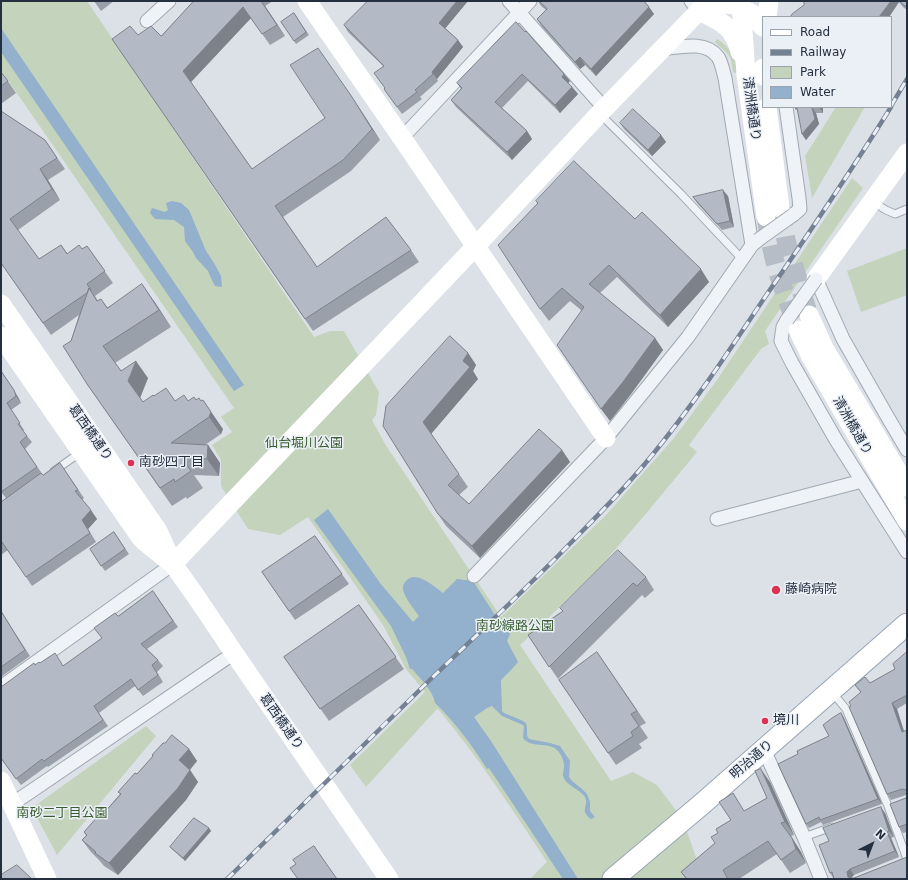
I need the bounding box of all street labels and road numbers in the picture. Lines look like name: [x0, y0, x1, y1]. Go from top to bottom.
street label: 清洲橋通り: [739, 76, 763, 142]
street label: 清洲橋通り: [829, 394, 875, 458]
street label: 葛西橋通り: [65, 402, 115, 464]
street label: 葛西橋通り: [256, 691, 306, 753]
street label: 明治通り: [727, 737, 777, 783]

